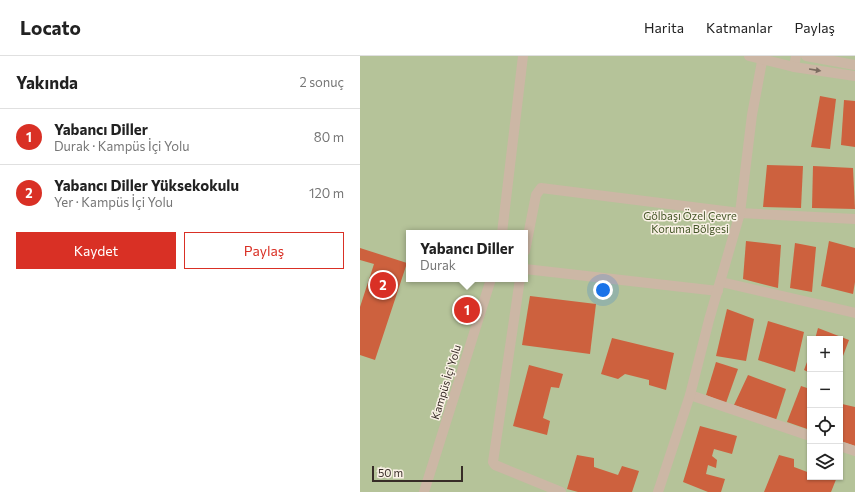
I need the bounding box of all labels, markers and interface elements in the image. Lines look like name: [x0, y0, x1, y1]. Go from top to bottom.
text: Locato: [20, 16, 81, 39]
text: Harita: [644, 19, 684, 36]
text: Katmanlar: [706, 19, 773, 36]
text: Paylaş: [795, 19, 835, 36]
one-way arrow: [809, 67, 821, 73]
text: Yakında: [16, 72, 78, 93]
text: 2 sonuç: [299, 74, 344, 90]
text: Yabancı Diller: [54, 120, 148, 138]
text: 1: [26, 129, 32, 145]
text: 80 m: [314, 129, 344, 145]
text: Durak · Kampüs İçi Yolu: [54, 138, 190, 154]
text: Yabancı Diller Yüksekokulu: [54, 176, 239, 194]
text: 2: [25, 185, 33, 201]
text: 120 m: [309, 185, 344, 201]
text: Yer · Kampüs İçi Yolu: [54, 194, 173, 210]
park label: Gölbaşı Özel Çevre Koruma Bölgesi: [643, 208, 737, 235]
popup: [406, 230, 528, 282]
button: Kaydet: [16, 232, 176, 269]
button: Paylaş: [184, 232, 344, 269]
text: Yabancı Diller: [420, 239, 514, 257]
text: Durak: [420, 257, 456, 273]
pin: 2: [370, 270, 396, 300]
your location: [593, 280, 613, 300]
pin: 1: [454, 295, 480, 325]
map controls: [807, 336, 843, 480]
button: +: [807, 336, 843, 372]
street label: Kampüs İçi Yolu: [427, 343, 463, 421]
button: −: [807, 372, 843, 408]
button: locate: [807, 408, 843, 444]
button: layers: [807, 444, 843, 480]
scale bar: [372, 464, 463, 483]
text: 50 m: [378, 466, 403, 479]

